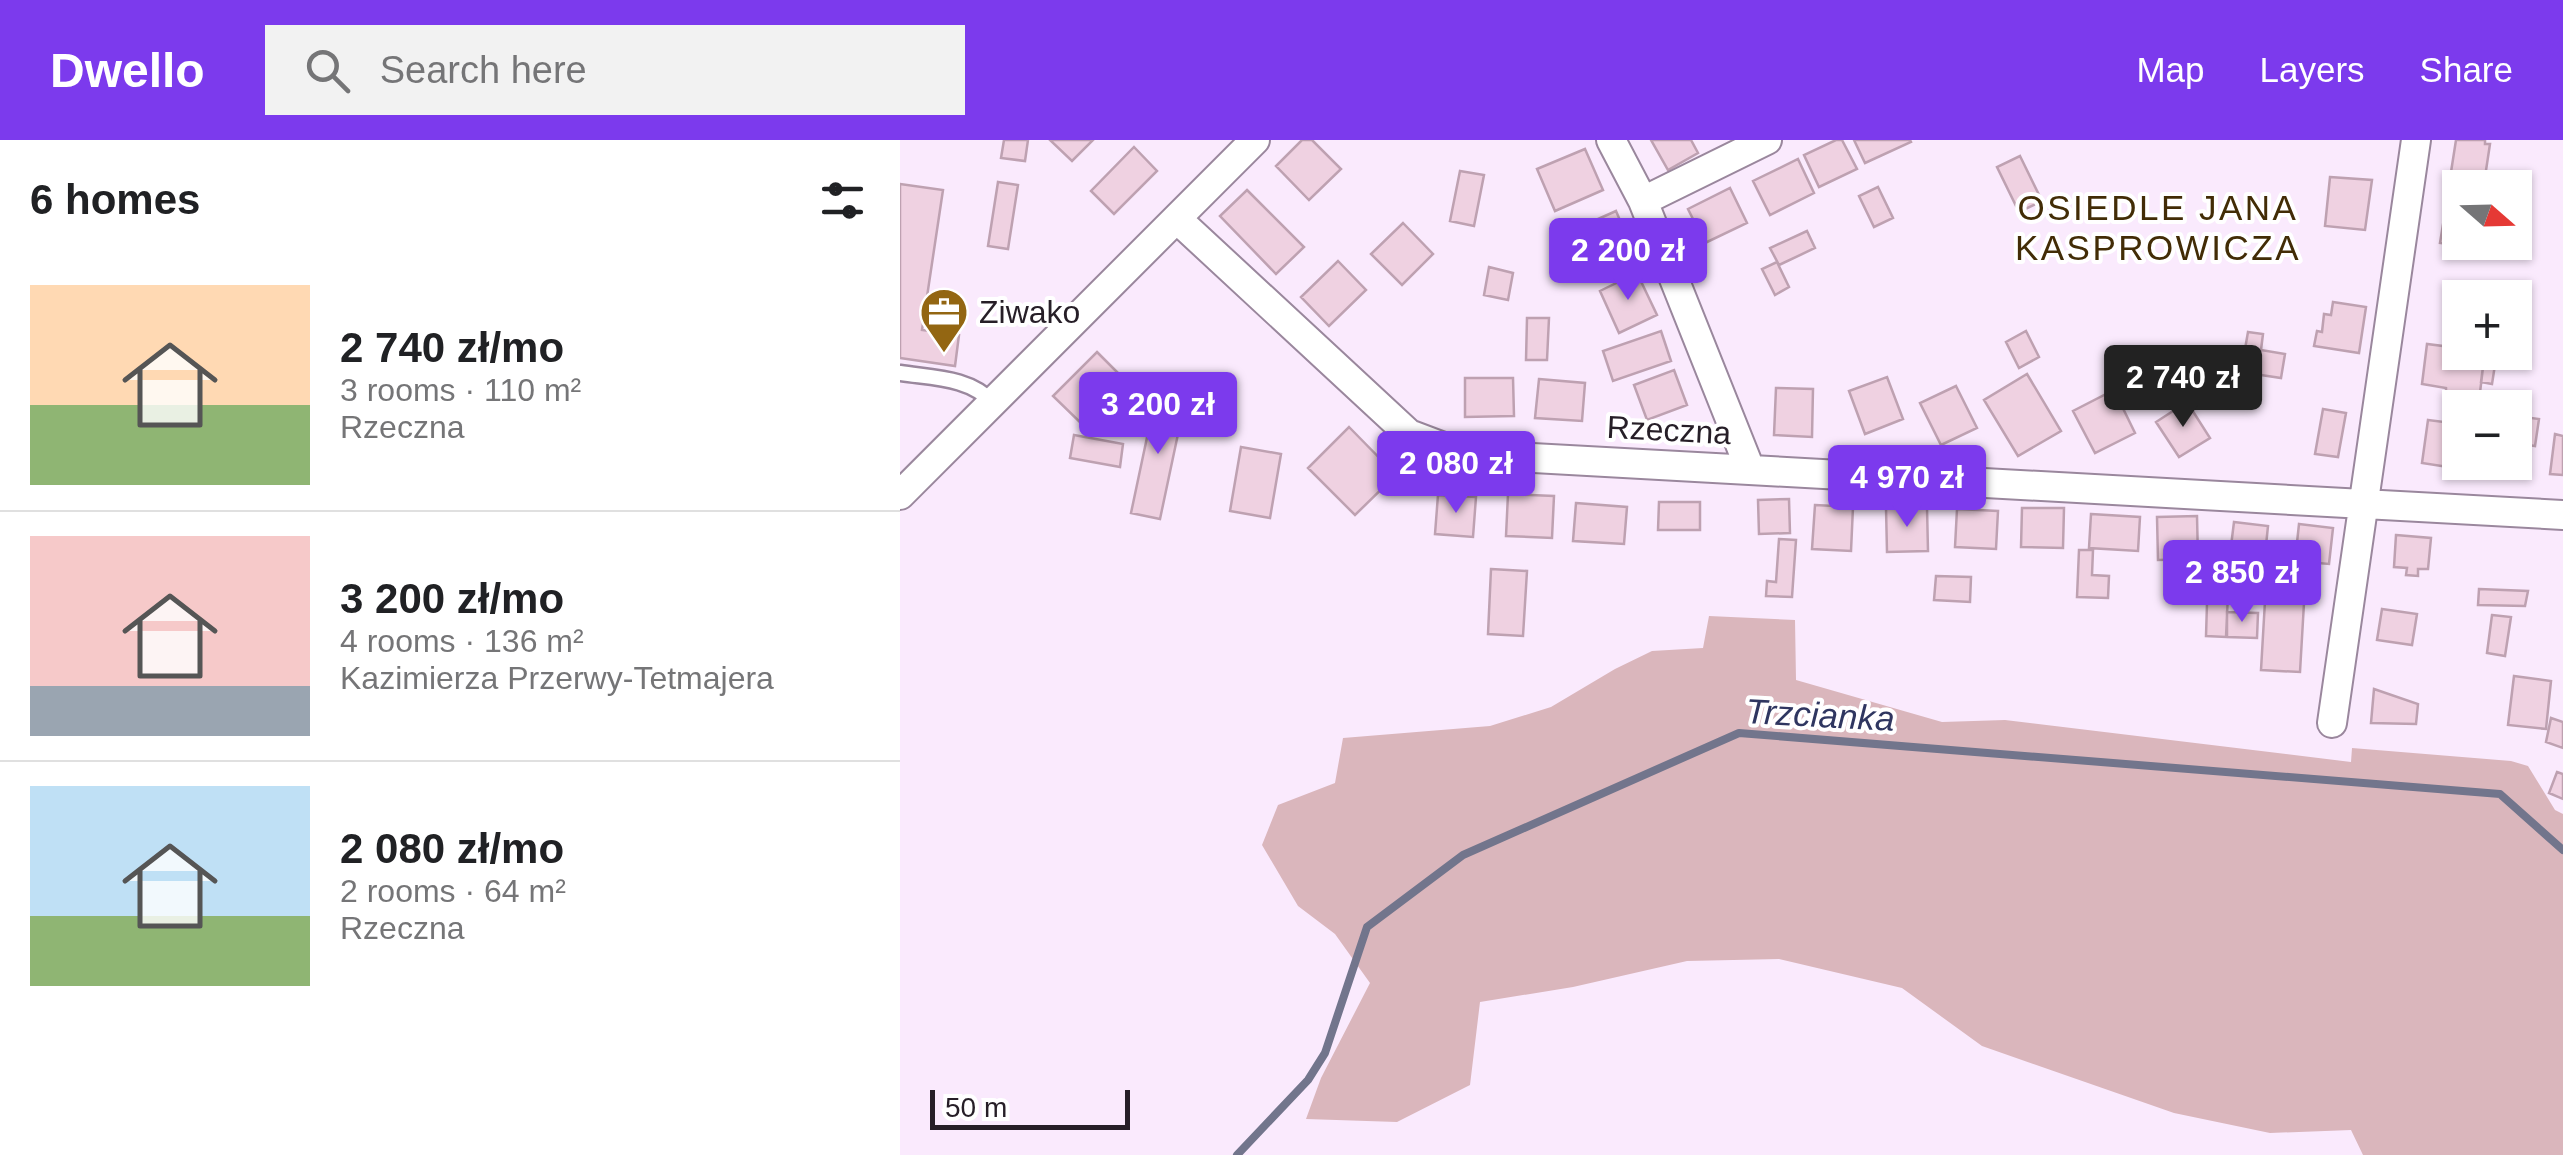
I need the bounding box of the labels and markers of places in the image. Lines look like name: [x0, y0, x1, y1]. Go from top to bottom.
pin: 2 200 zł: [1525, 218, 1731, 303]
office icon: Ziwako: [918, 286, 970, 354]
place label: Ziwako: [979, 294, 1080, 330]
pin: 2 740 zł: [2080, 345, 2286, 430]
pin: 3 200 zł: [1055, 372, 1261, 457]
pin: 2 080 zł: [1353, 431, 1559, 516]
pin: 4 970 zł: [1804, 445, 2010, 530]
pin: 2 850 zł: [2139, 540, 2345, 625]

